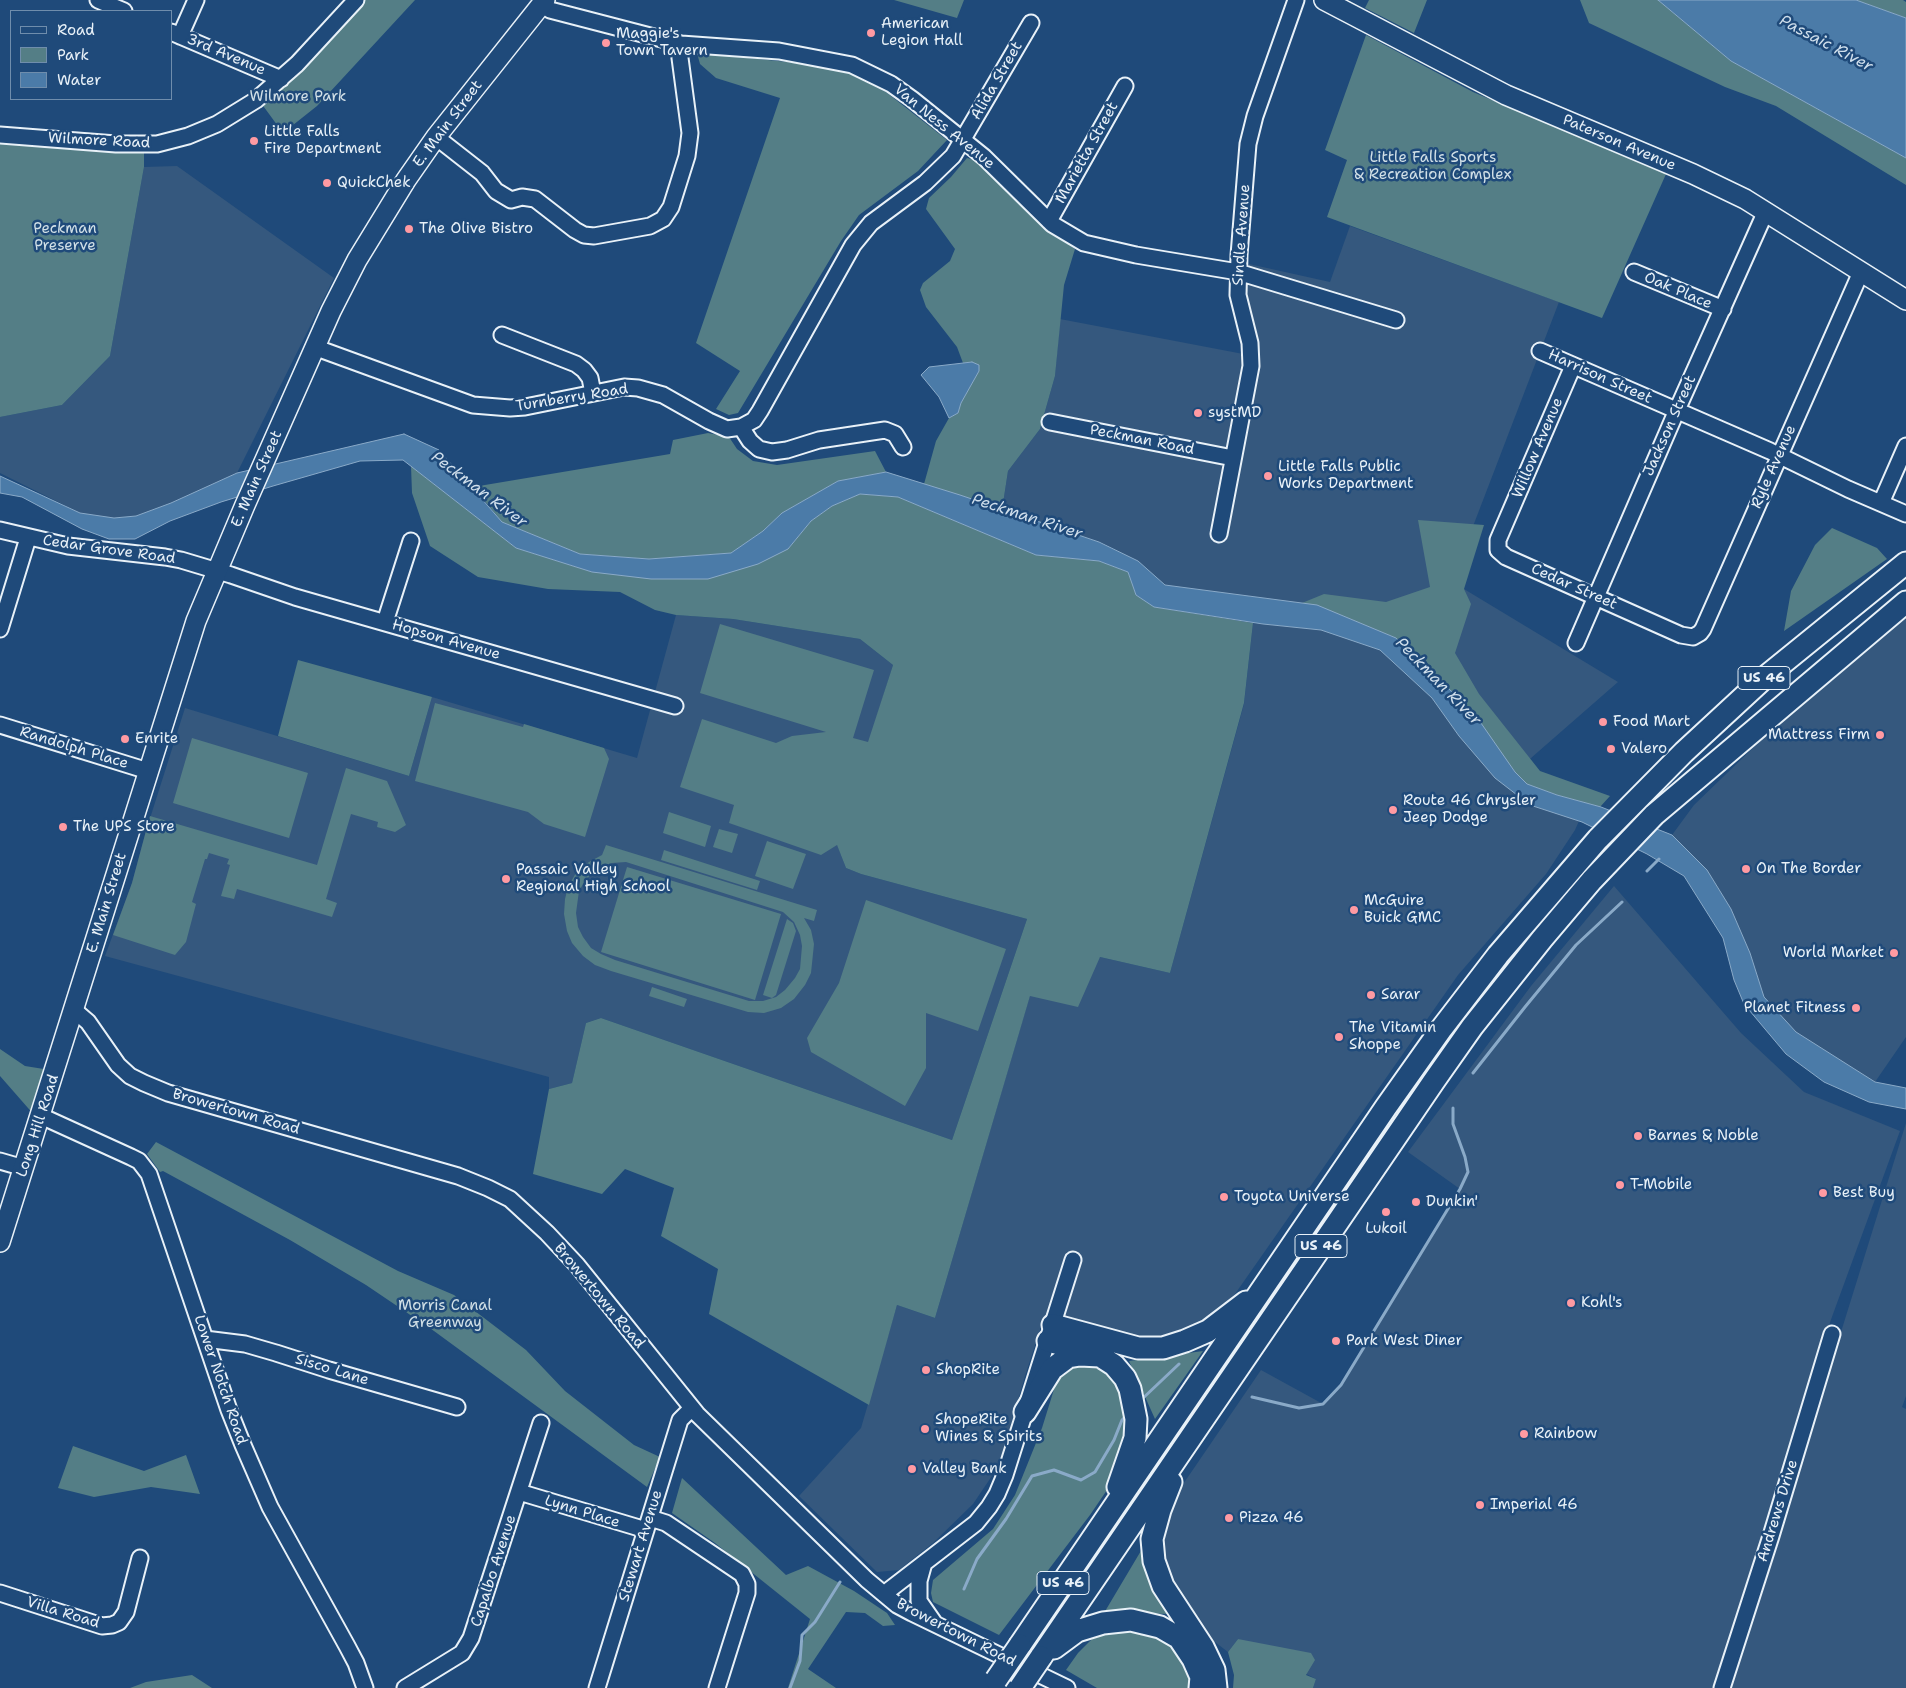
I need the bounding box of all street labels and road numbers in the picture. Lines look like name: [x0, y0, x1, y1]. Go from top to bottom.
street label: 3rd Avenue: [184, 30, 268, 80]
street label: Alida Street: [967, 39, 1027, 123]
street label: E. Main Street: [409, 77, 487, 171]
street label: Van Ness Avenue: [890, 81, 998, 173]
street label: Marietta Street: [1052, 99, 1122, 207]
street label: Paterson Avenue: [1560, 111, 1678, 175]
street label: Wilmore Road: [47, 129, 151, 153]
street label: Sindle Avenue: [1229, 184, 1255, 286]
street label: Oak Place: [1641, 269, 1715, 313]
street label: Harrison Street: [1545, 346, 1655, 408]
street label: Jackson Street: [1640, 373, 1700, 479]
street label: Turnberry Road: [514, 380, 630, 416]
street label: Willow Avenue: [1509, 395, 1567, 501]
street label: Peckman Road: [1088, 421, 1196, 459]
street label: Ryle Avenue: [1748, 422, 1800, 512]
street label: E. Main Street: [228, 428, 286, 530]
street label: Cedar Grove Road: [42, 532, 176, 568]
street label: Cedar Street: [1528, 560, 1620, 614]
street label: Hopson Avenue: [390, 616, 502, 664]
road number: US 46: [1738, 666, 1790, 690]
street label: Randolph Place: [18, 723, 130, 773]
street label: E. Main Street: [83, 851, 131, 955]
street label: Long Hill Road: [13, 1072, 63, 1180]
street label: Browertown Road: [170, 1085, 302, 1139]
road number: US 46: [1295, 1234, 1347, 1258]
street label: Browertown Road: [550, 1240, 648, 1352]
street label: Lower Notch Road: [189, 1313, 251, 1447]
street label: Sisco Lane: [293, 1350, 371, 1390]
street label: Andrews Drive: [1754, 1458, 1802, 1564]
street label: Stewart Avenue: [615, 1488, 667, 1604]
street label: Lynn Place: [542, 1492, 622, 1532]
street label: Capalbo Avenue: [467, 1513, 521, 1629]
road number: US 46: [1037, 1572, 1089, 1595]
street label: Villa Road: [24, 1593, 102, 1633]
street label: Browertown Road: [893, 1595, 1019, 1671]

